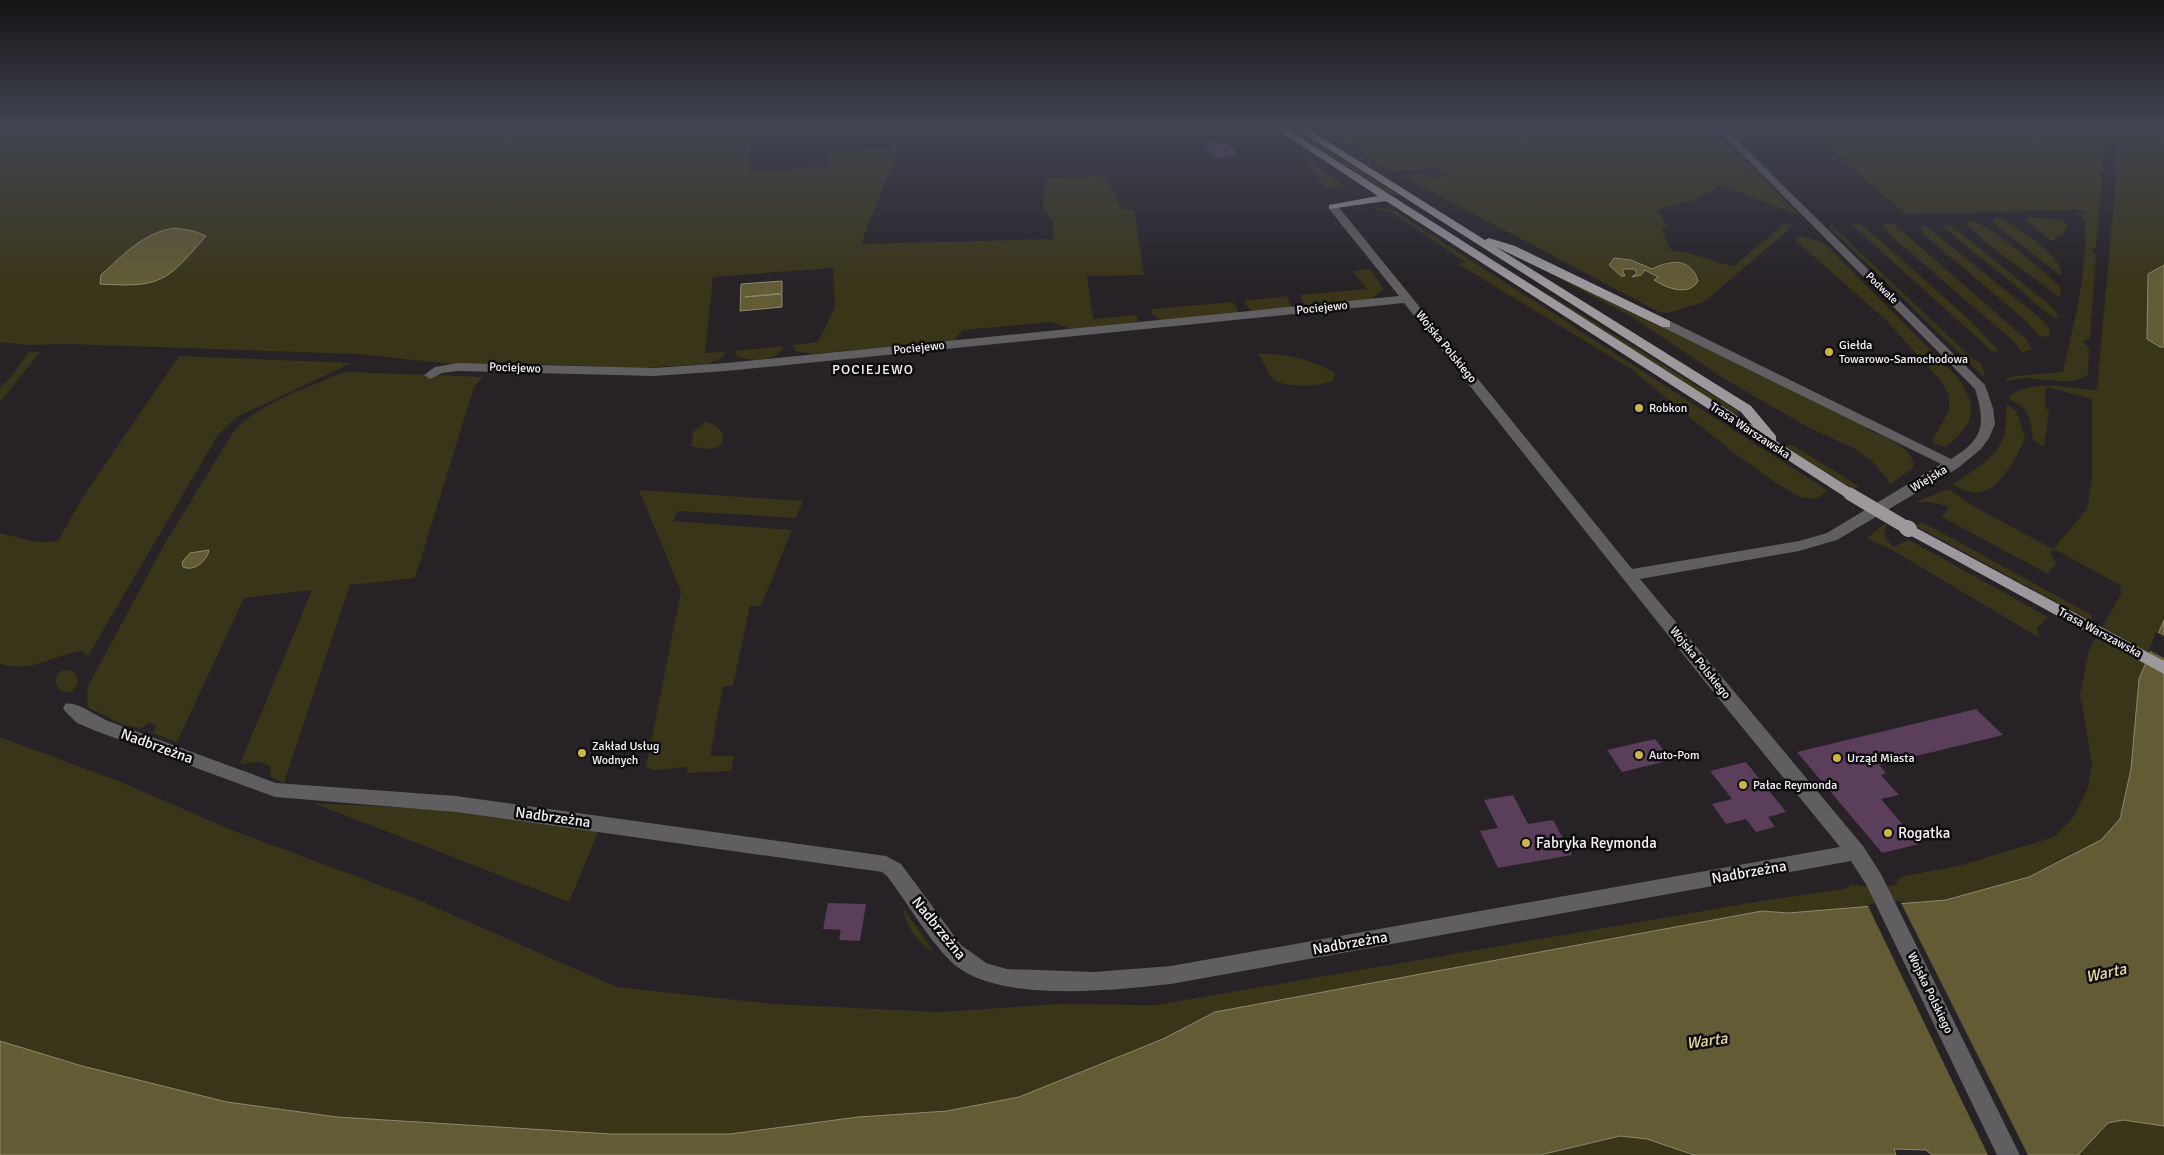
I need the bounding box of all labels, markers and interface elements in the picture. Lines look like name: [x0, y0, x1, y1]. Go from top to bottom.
street label: Podwale: [1863, 270, 1901, 306]
street label: Pociejewo: [1296, 298, 1348, 318]
street label: Wojska Polskiego: [1412, 308, 1480, 386]
street label: Pociejewo: [893, 338, 945, 358]
place label: Giełda Towarowo-Samochodowa: [1839, 338, 1968, 367]
marker: Giełda Towarowo-Samochodowa: [1823, 346, 1835, 358]
street label: Pociejewo: [489, 360, 541, 376]
district label: POCIEJEWO: [832, 361, 914, 378]
street label: Trasa Warszawska: [1707, 400, 1793, 462]
place label: Robkon: [1649, 401, 1687, 416]
marker: Robkon: [1633, 402, 1645, 414]
street label: Wiejska: [1908, 462, 1950, 496]
street label: Trasa Warszawska: [2056, 605, 2144, 661]
street label: Wojska Polskiego: [1666, 624, 1734, 702]
street label: Nadbrzeżna: [118, 725, 196, 767]
place label: Zakład Usług Wodnych: [592, 739, 659, 768]
marker: Zakład Usług Wodnych: [576, 747, 588, 759]
place label: Auto-Pom: [1649, 748, 1700, 763]
marker: Auto-Pom: [1633, 749, 1645, 761]
place label: Urząd Miasta: [1847, 751, 1915, 766]
marker: Urząd Miasta: [1831, 752, 1843, 764]
place label: Pałac Reymonda: [1753, 778, 1837, 793]
marker: Pałac Reymonda: [1737, 779, 1749, 791]
street label: Nadbrzeżna: [514, 803, 592, 831]
place label: Rogatka: [1898, 824, 1950, 842]
marker: Rogatka: [1882, 827, 1894, 839]
place label: Fabryka Reymonda: [1536, 834, 1657, 852]
marker: Fabryka Reymonda: [1520, 837, 1532, 849]
street label: Nadbrzeżna: [1710, 857, 1788, 887]
street label: Nadbrzeżna: [908, 893, 970, 963]
street label: Nadbrzeżna: [1311, 928, 1389, 958]
street label: Wojska Polskiego: [1904, 950, 1956, 1036]
water label: Warta: [2084, 959, 2129, 987]
water label: Warta: [1685, 1028, 1730, 1054]

